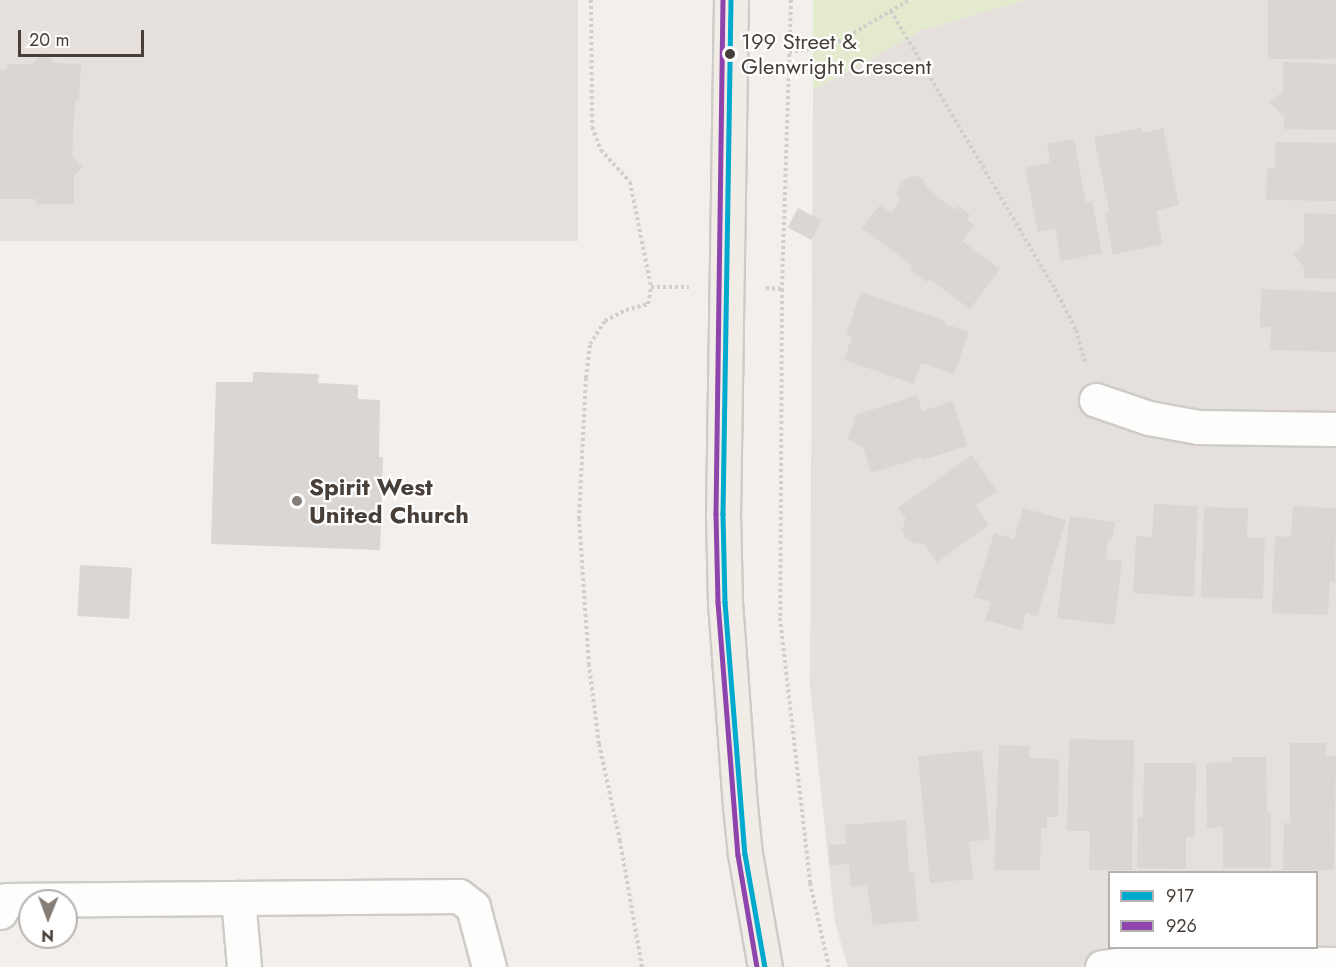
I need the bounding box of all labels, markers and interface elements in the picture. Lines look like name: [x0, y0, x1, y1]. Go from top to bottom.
scale bar: [21, 18, 147, 56]
text: 20 m: [29, 27, 69, 53]
place label: 199 Street & Glenwright Crescent: [741, 28, 931, 80]
marker: 199 Street & Glenwright Crescent: [724, 48, 736, 60]
place label: Spirit West United Church: [309, 473, 469, 529]
marker: Spirit West United Church: [290, 494, 304, 508]
legend: [1108, 871, 1318, 949]
text: 917: [1166, 883, 1194, 909]
north arrow: [18, 889, 78, 949]
text: 926: [1166, 913, 1197, 939]
text: N: [41, 924, 54, 947]

